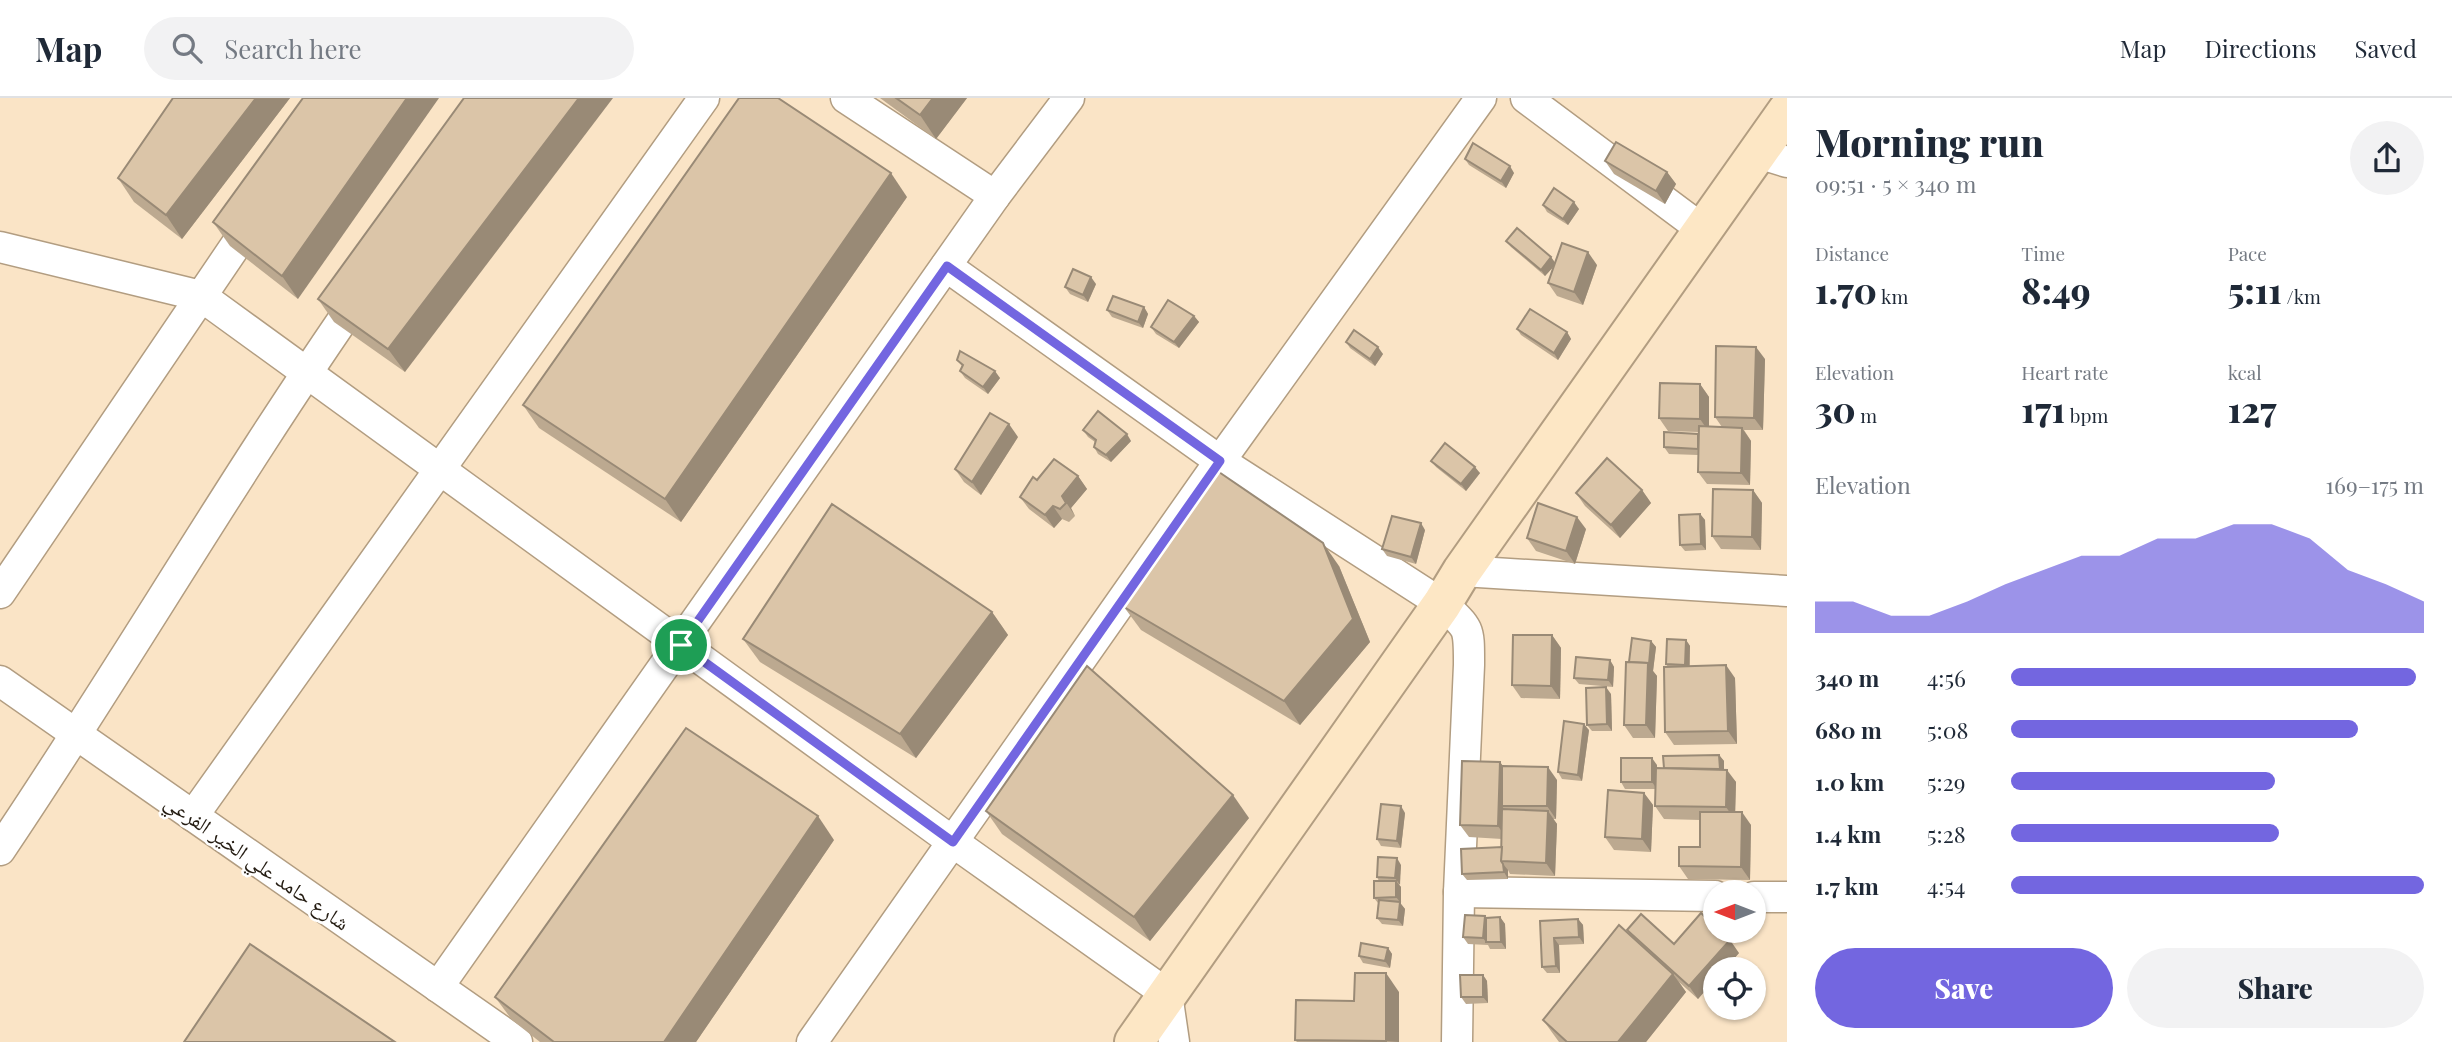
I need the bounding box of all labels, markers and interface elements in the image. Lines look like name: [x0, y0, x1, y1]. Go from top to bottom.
search box: [144, 17, 634, 80]
text: Map: [35, 26, 102, 70]
icon: search: [168, 29, 206, 67]
text: Search here: [224, 31, 362, 66]
text: Map: [2120, 32, 2166, 64]
text: Directions: [2204, 32, 2317, 64]
text: Saved: [2355, 32, 2417, 64]
text: Morning run: [1815, 116, 2044, 167]
button: share: [2350, 121, 2424, 195]
text: 09:51 · 5 × 340 m: [1815, 168, 1976, 199]
text: Distance: [1815, 240, 1889, 266]
text: Time: [2021, 240, 2065, 266]
text: Pace: [2228, 240, 2267, 266]
text: 1.70: [1815, 266, 1877, 313]
text: 8:49: [2021, 266, 2091, 313]
text: 5:11: [2228, 266, 2282, 313]
text: km: [1877, 283, 1908, 309]
text: /km: [2282, 283, 2321, 309]
text: Elevation: [1815, 359, 1894, 385]
text: Heart rate: [2021, 359, 2108, 385]
text: kcal: [2228, 359, 2262, 385]
text: 30: [1815, 385, 1856, 432]
text: 171: [2021, 385, 2065, 432]
text: 127: [2228, 385, 2277, 432]
text: m: [1856, 402, 1877, 428]
text: bpm: [2065, 402, 2108, 428]
text: Elevation: [1815, 469, 1911, 500]
text: 169–175 m: [2326, 469, 2424, 500]
pin: [651, 615, 711, 675]
icon: arrive: [662, 626, 700, 664]
text: 340 m: [1815, 662, 1879, 693]
text: 4:56: [1927, 662, 1966, 693]
text: 680 m: [1815, 714, 1882, 745]
text: 5:08: [1927, 714, 1968, 745]
text: 1.0 km: [1815, 766, 1884, 797]
text: 5:29: [1927, 766, 1965, 797]
street label: شارع حامد علي الخير الفرعي: [157, 786, 356, 939]
text: 1.4 km: [1815, 818, 1881, 849]
text: 5:28: [1927, 818, 1966, 849]
text: 1.7 km: [1815, 870, 1879, 901]
text: 4:54: [1927, 870, 1965, 901]
north arrow: [1703, 880, 1766, 943]
map controls: [1703, 880, 1766, 1020]
button: Save: [1815, 948, 2113, 1028]
button: Share: [2127, 948, 2424, 1028]
button: locate: [1703, 957, 1766, 1020]

